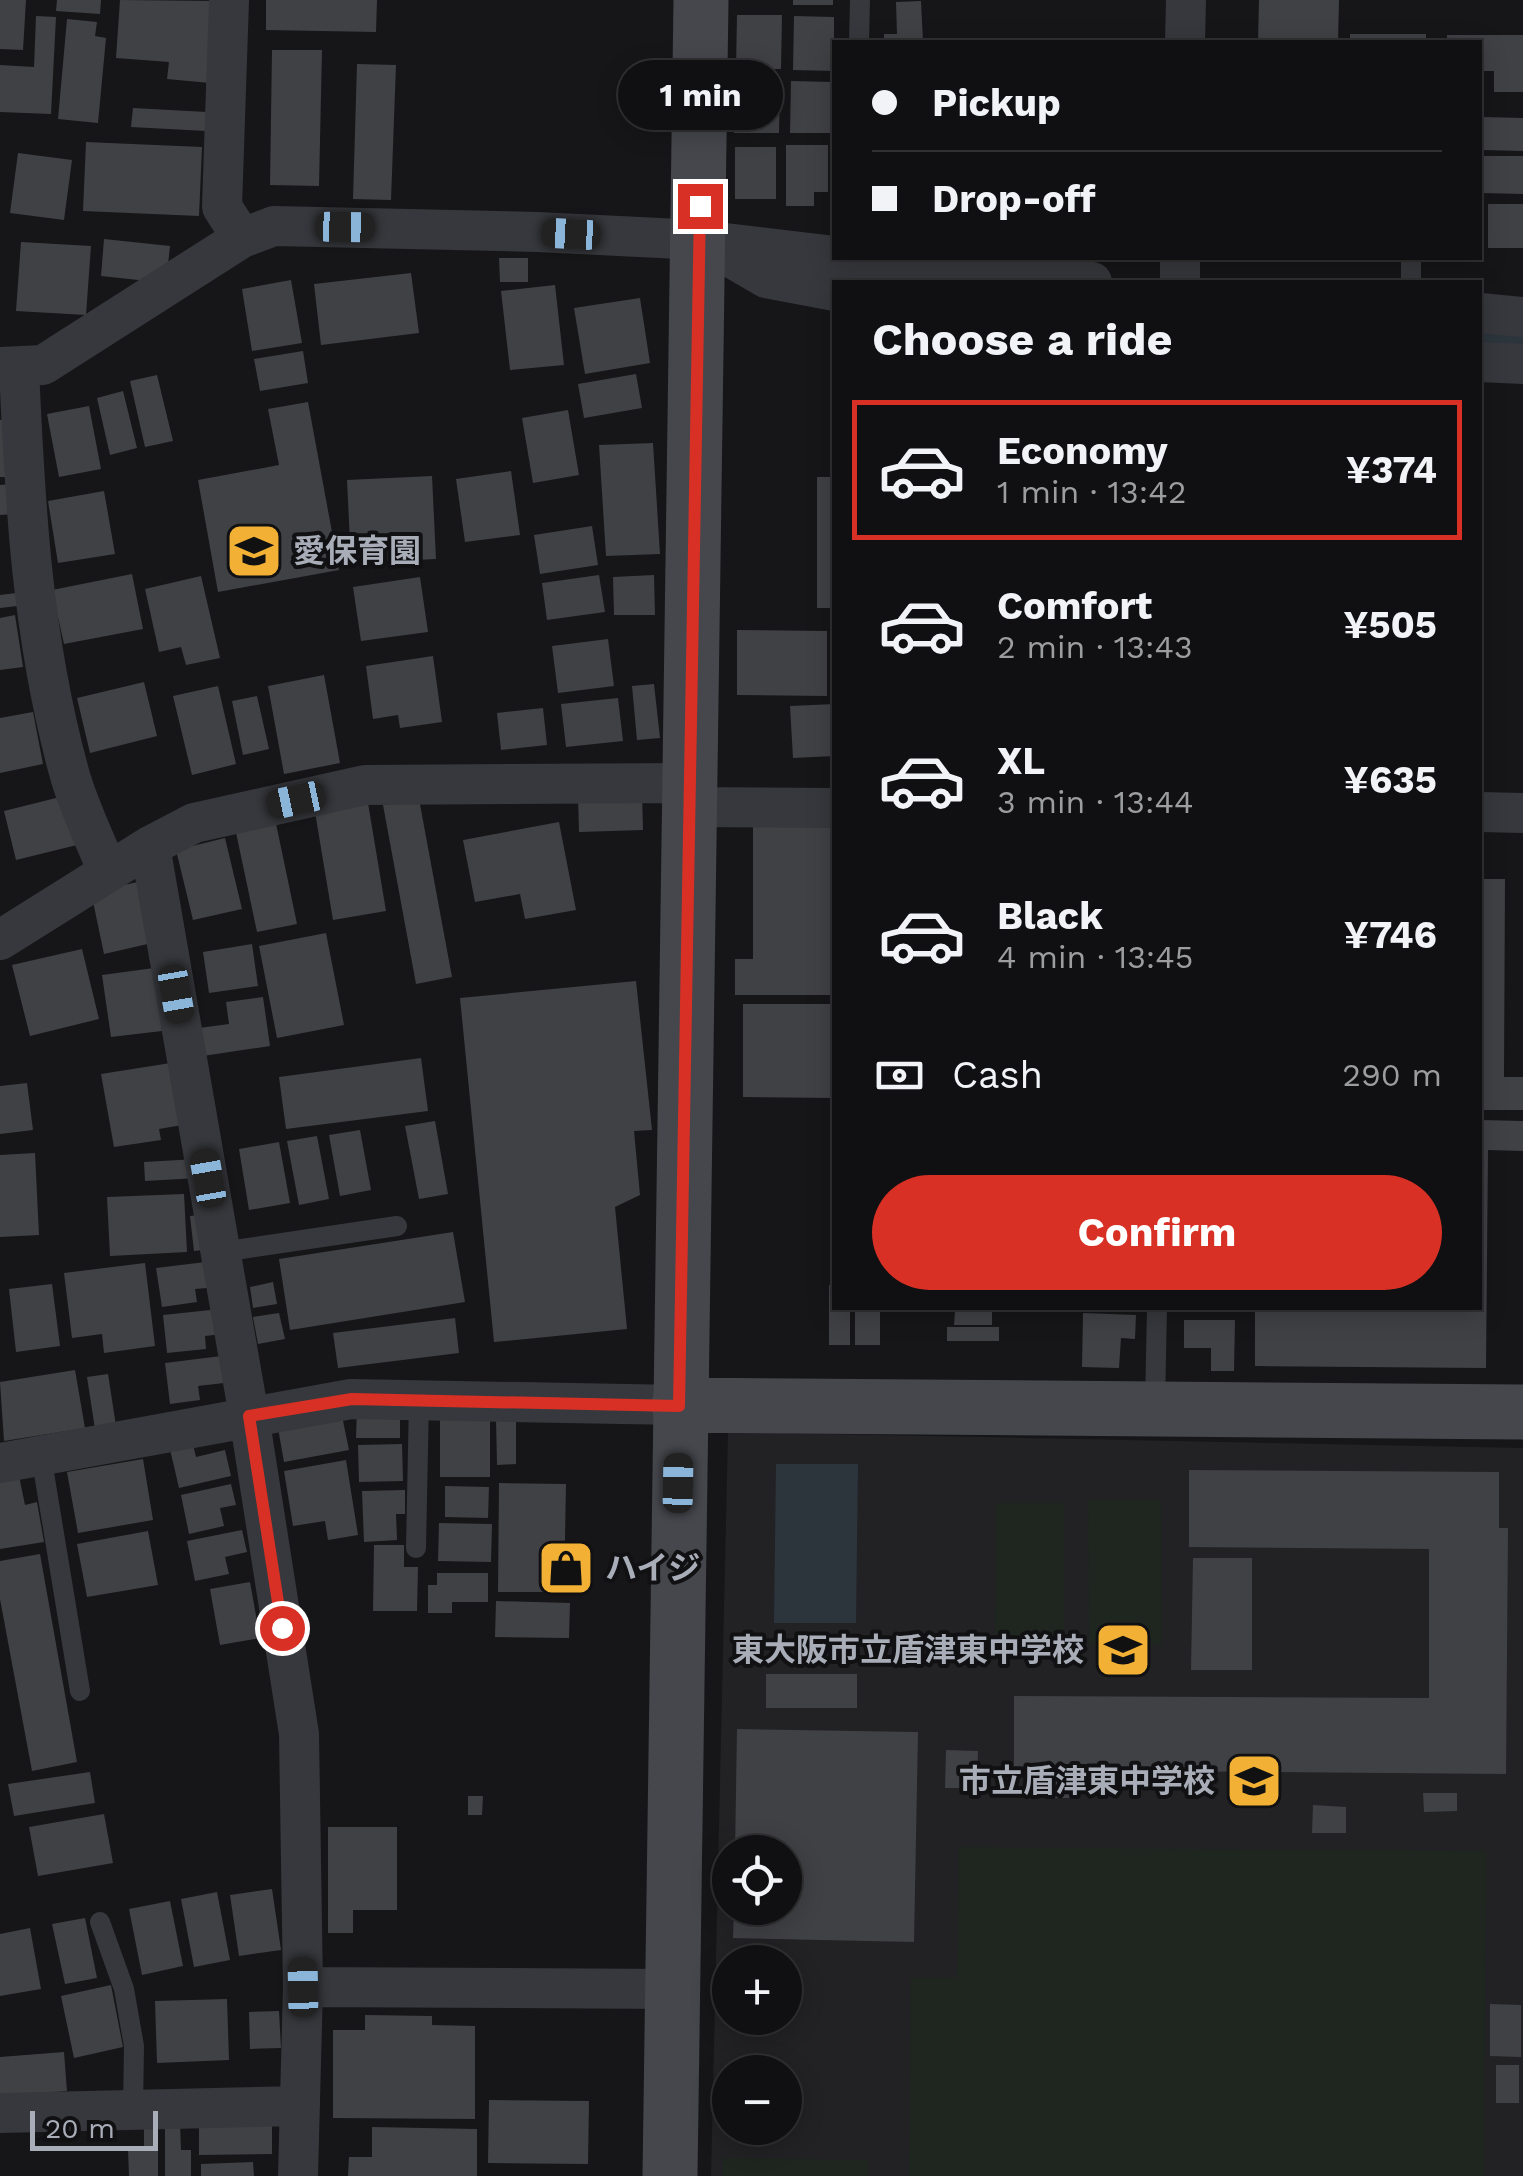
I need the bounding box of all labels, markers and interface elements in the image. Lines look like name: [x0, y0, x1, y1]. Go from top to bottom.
callout: 1 min: [618, 61, 782, 131]
text: 1 min: [659, 76, 742, 114]
text: Pickup: [932, 81, 1061, 125]
text: Drop-off: [932, 177, 1096, 221]
route end: [678, 184, 723, 229]
car: [315, 211, 375, 243]
car: [540, 217, 602, 251]
text: Choose a ride: [872, 313, 1172, 366]
icon: car: [877, 425, 967, 515]
text: Economy: [997, 429, 1168, 473]
text: ¥374: [1346, 448, 1437, 492]
text: 1 min · 13:42: [997, 473, 1186, 511]
school or university icon: 愛保育園: [224, 521, 284, 581]
place label: 愛保育園: [293, 532, 421, 570]
icon: car: [877, 580, 967, 670]
text: Comfort: [997, 584, 1152, 628]
text: ¥505: [1343, 603, 1437, 647]
text: 2 min · 13:43: [997, 628, 1193, 666]
icon: car: [877, 735, 967, 825]
text: XL: [997, 739, 1045, 783]
text: ¥635: [1344, 758, 1437, 802]
car: [264, 779, 328, 821]
text: 3 min · 13:44: [997, 783, 1194, 821]
icon: car: [877, 890, 967, 980]
text: Black: [997, 894, 1103, 938]
text: ¥746: [1344, 913, 1437, 957]
text: 4 min · 13:45: [997, 938, 1193, 976]
car: [156, 962, 196, 1026]
icon: cash: [872, 1048, 927, 1103]
text: Cash: [952, 1053, 1043, 1097]
text: 290 m: [1342, 1056, 1442, 1094]
car: [188, 1146, 228, 1210]
button: Confirm: [872, 1175, 1442, 1290]
car: [662, 1453, 694, 1513]
shop icon: ハイジ: [536, 1538, 596, 1598]
place label: ハイジ: [605, 1549, 700, 1587]
route start: [260, 1606, 305, 1651]
school or university icon: 東大阪市立盾津東中学校: [1093, 1620, 1153, 1680]
place label: 東大阪市立盾津東中学校: [732, 1631, 1084, 1669]
school or university icon: 市立盾津東中学校: [1224, 1751, 1284, 1811]
place label: 市立盾津東中学校: [959, 1762, 1215, 1800]
map controls: [712, 1835, 802, 2145]
button: locate: [712, 1835, 802, 1925]
button: +: [712, 1945, 802, 2035]
car: [287, 1957, 319, 2017]
button: −: [712, 2055, 802, 2145]
scale bar: [30, 2106, 158, 2150]
text: 20 m: [45, 2112, 115, 2145]

